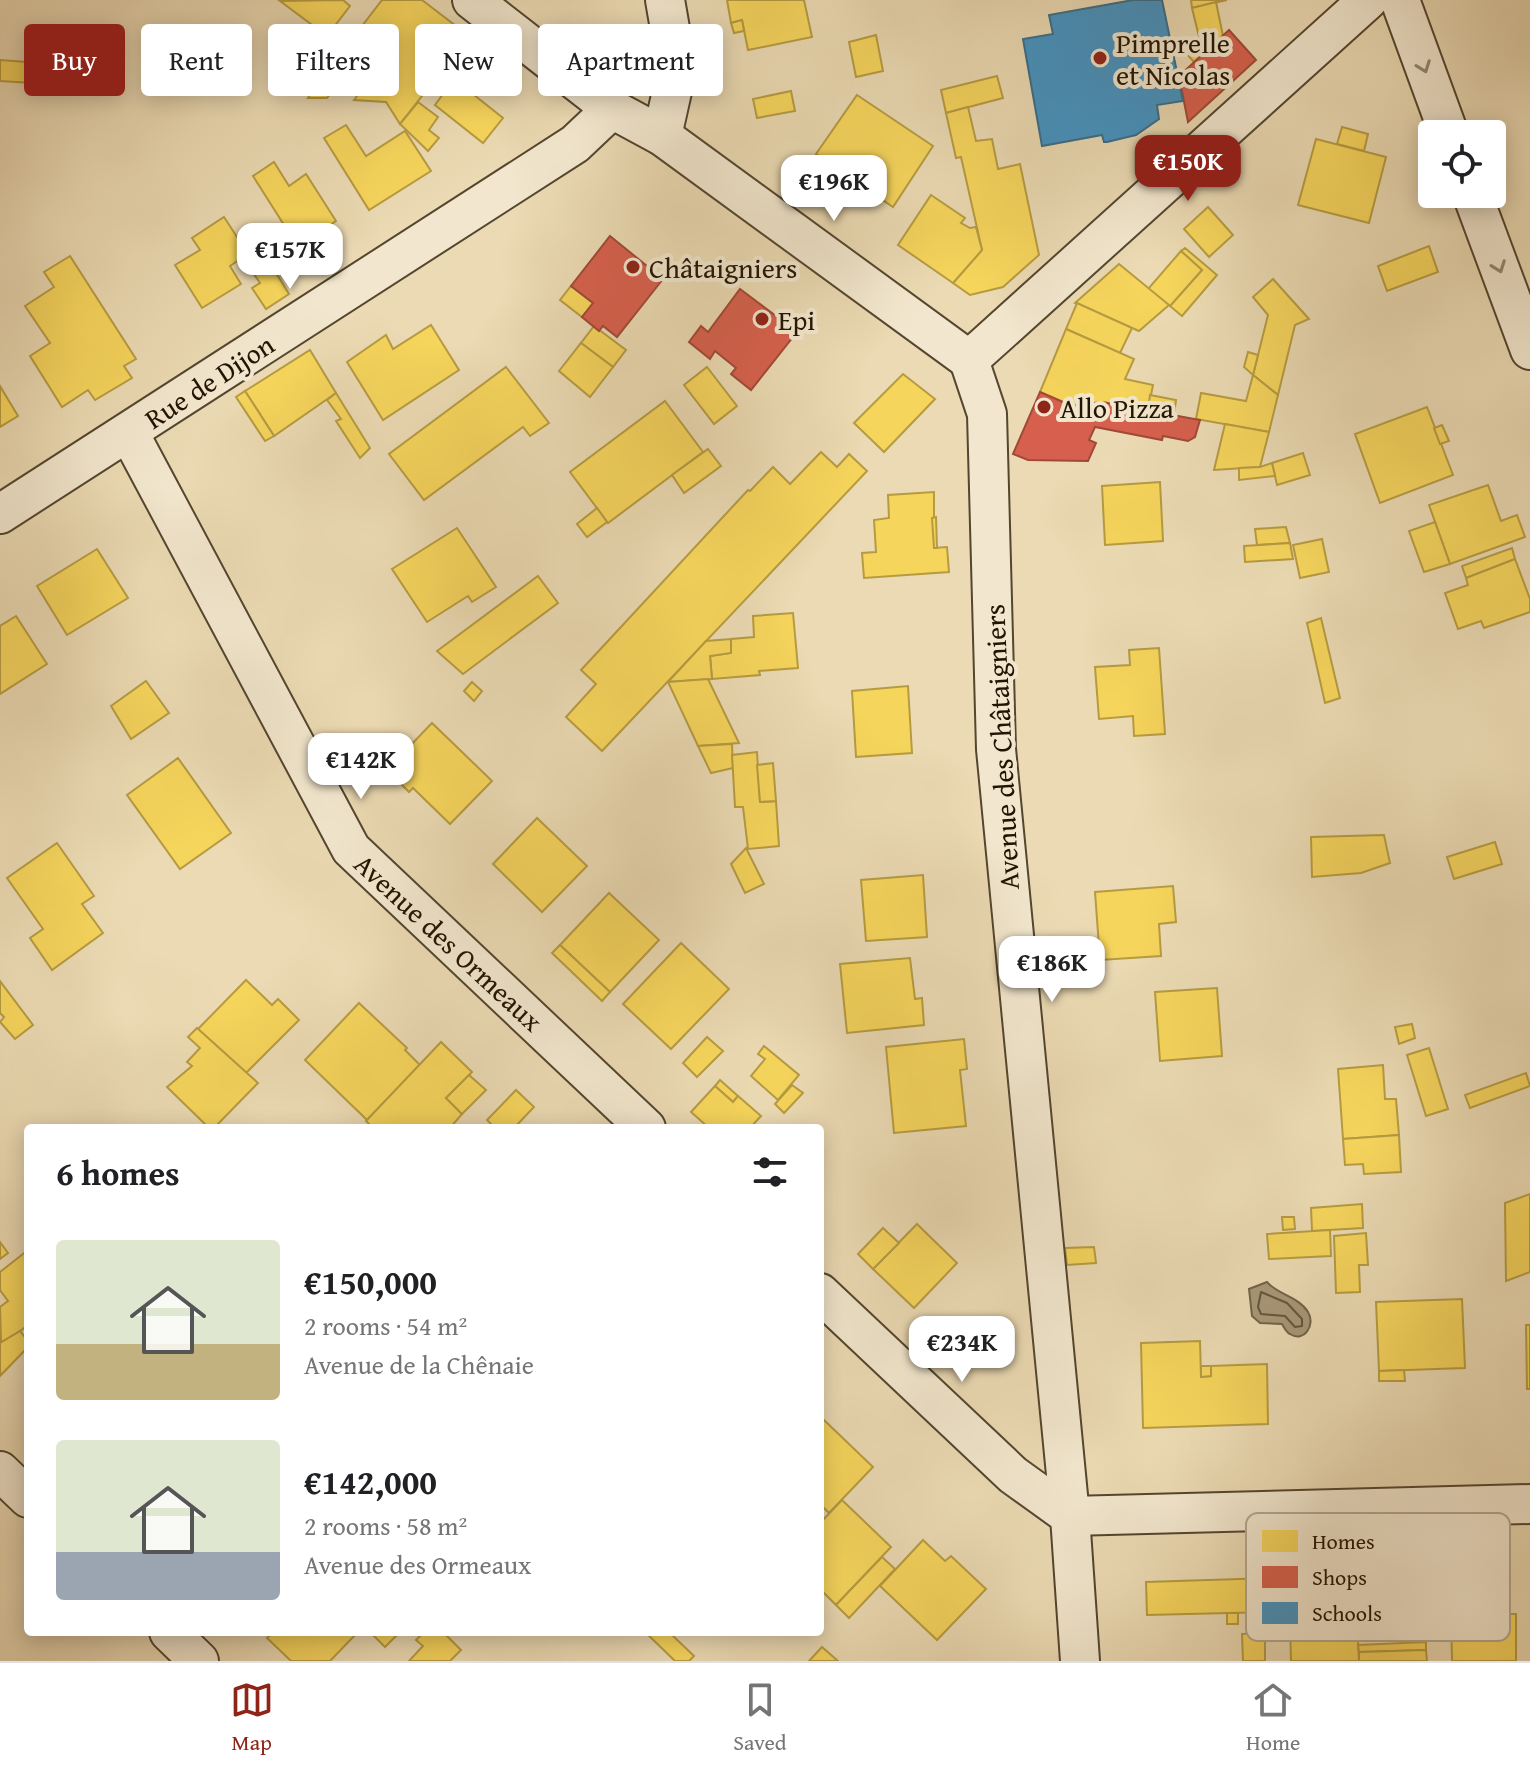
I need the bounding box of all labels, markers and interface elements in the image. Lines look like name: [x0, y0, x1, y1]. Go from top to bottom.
place label: Pimprelle et Nicolas: [1116, 22, 1230, 95]
chip: Buy: [24, 24, 125, 96]
chip: Rent: [141, 24, 252, 96]
chip: Filters: [268, 24, 399, 96]
chip: New: [415, 24, 522, 96]
chip: Apartment: [538, 24, 723, 96]
marker: Pimprelle et Nicolas: [1091, 49, 1109, 67]
one-way arrow: [1415, 59, 1431, 73]
map controls: [1418, 120, 1506, 208]
button: locate: [1418, 120, 1506, 208]
pin: €150K: [1132, 135, 1244, 203]
text: €150K: [1153, 141, 1223, 180]
pin: €196K: [778, 155, 890, 223]
text: €196K: [799, 161, 869, 200]
pin: €157K: [234, 223, 346, 291]
text: €157K: [255, 229, 325, 268]
place label: Châtaigniers: [649, 247, 797, 288]
marker: Châtaigniers: [624, 258, 642, 276]
one-way arrow: [1489, 259, 1506, 273]
place label: Epi: [778, 299, 815, 340]
marker: Epi: [753, 310, 771, 328]
street label: Rue de Dijon: [136, 324, 282, 438]
place label: Allo Pizza: [1060, 387, 1175, 428]
marker: Allo Pizza: [1035, 398, 1053, 416]
street label: Avenue des Châtaigniers: [973, 603, 1029, 891]
pin: €142K: [305, 733, 417, 801]
text: €142K: [326, 739, 396, 778]
street label: Avenue des Ormeaux: [346, 844, 553, 1041]
pin: €186K: [996, 936, 1108, 1004]
text: €186K: [1017, 942, 1087, 981]
text: 6 homes: [56, 1148, 180, 1197]
icon: filters: [748, 1150, 792, 1194]
text: €150,000: [304, 1257, 437, 1306]
icon: home: [120, 1272, 216, 1368]
text: 2 rooms · 54 m²: [304, 1306, 467, 1345]
pin: €234K: [906, 1316, 1018, 1384]
text: €234K: [927, 1322, 997, 1361]
text: Avenue de la Chênaie: [304, 1345, 534, 1384]
text: €142,000: [304, 1457, 437, 1506]
icon: home: [120, 1472, 216, 1568]
text: 2 rooms · 58 m²: [304, 1506, 467, 1545]
legend: [1246, 1513, 1510, 1641]
text: Homes: [1312, 1525, 1375, 1557]
text: Avenue des Ormeaux: [304, 1545, 531, 1584]
text: Shops: [1312, 1561, 1367, 1593]
text: Schools: [1312, 1597, 1382, 1629]
tab: Map: [230, 1678, 274, 1758]
tab: Saved: [733, 1678, 787, 1758]
tab: Home: [1246, 1678, 1300, 1758]

